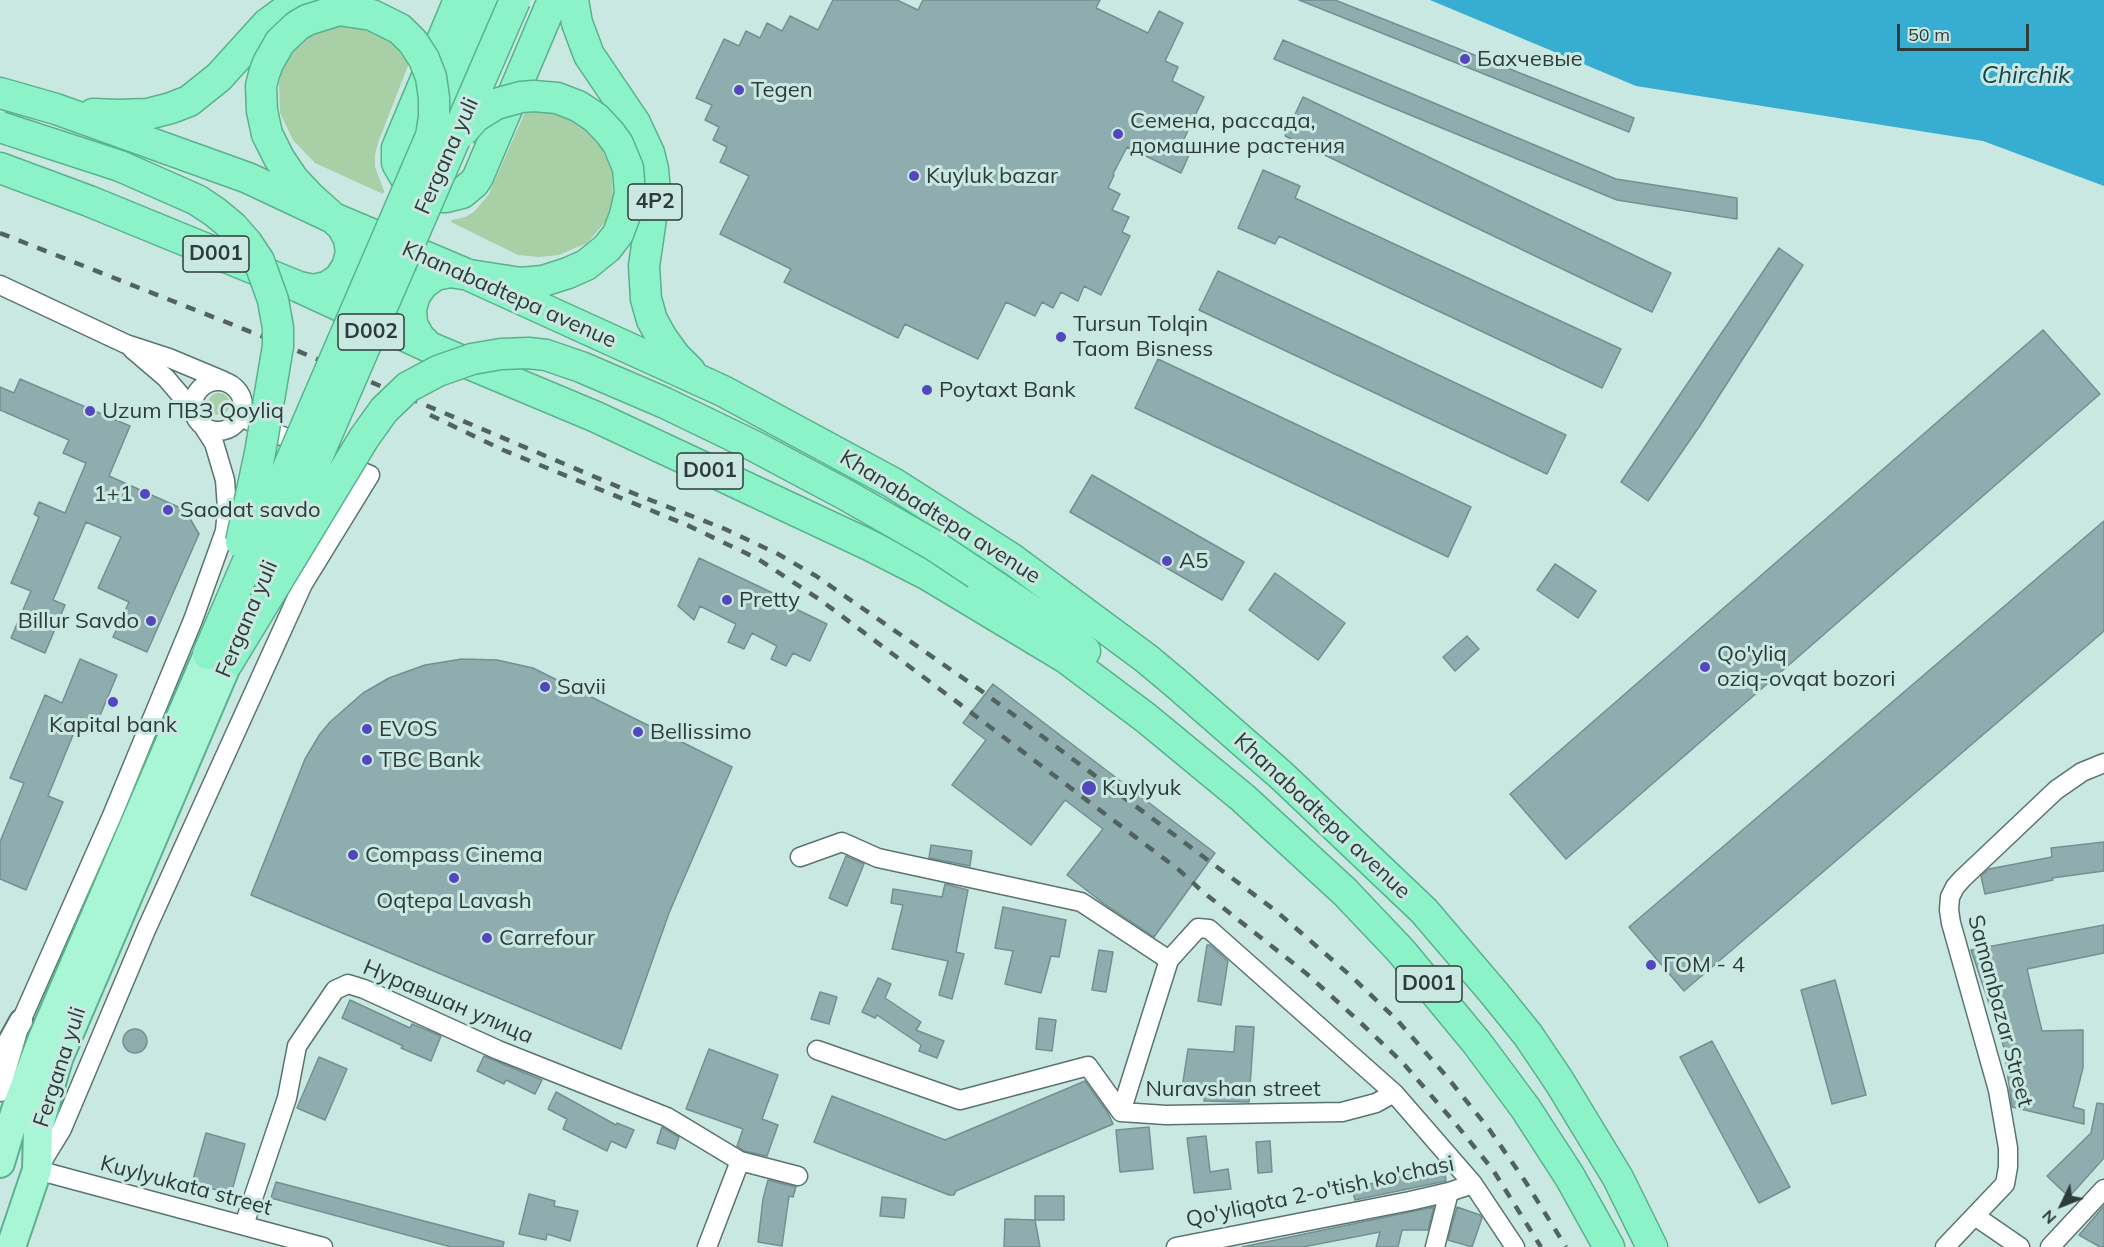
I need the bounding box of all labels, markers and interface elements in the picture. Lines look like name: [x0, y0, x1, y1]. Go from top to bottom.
scale bar: [1900, 12, 2032, 50]
text: 50 m: [1908, 23, 1950, 46]
place label: Бахчевые: [1477, 46, 1583, 72]
marker: Бахчевые: [1458, 52, 1472, 66]
water label: Chirchik: [1982, 62, 2070, 90]
place label: Tegen: [751, 77, 813, 103]
marker: Tegen: [732, 83, 746, 97]
street label: Fergana yuli: [410, 94, 484, 218]
place label: Семена, рассада, домашние растения: [1130, 108, 1345, 160]
marker: Семена, рассада, домашние растения: [1111, 127, 1125, 141]
place label: Kuyluk bazar: [926, 163, 1058, 189]
marker: Kuyluk bazar: [907, 169, 921, 183]
road number: 4P2: [628, 184, 682, 220]
road number: D001: [183, 236, 249, 272]
street label: Khanabadtepa avenue: [398, 236, 620, 354]
place label: Tursun Tolqin Taom Bisness: [1073, 311, 1213, 362]
road number: D002: [338, 314, 404, 350]
marker: Tursun Tolqin Taom Bisness: [1054, 330, 1068, 344]
place label: Poytaxt Bank: [939, 377, 1076, 403]
marker: Poytaxt Bank: [920, 383, 934, 397]
place label: Uzum ПВЗ Qoyliq: [102, 398, 284, 424]
marker: Uzum ПВЗ Qoyliq: [83, 404, 97, 418]
street label: Khanabadtepa avenue: [835, 444, 1045, 590]
road number: D001: [677, 453, 743, 489]
place label: 1+1: [93, 481, 133, 507]
marker: 1+1: [138, 487, 152, 501]
place label: Saodat savdo: [180, 497, 321, 523]
marker: Saodat savdo: [161, 503, 175, 517]
place label: A5: [1179, 548, 1208, 574]
marker: A5: [1160, 554, 1174, 568]
street label: Fergana yuli: [210, 556, 284, 682]
place label: Pretty: [739, 587, 800, 613]
marker: Pretty: [720, 593, 734, 607]
place label: Billur Savdo: [18, 608, 139, 634]
marker: Billur Savdo: [144, 614, 158, 628]
place label: Qo'yliq oziq-ovqat bozori: [1717, 641, 1895, 692]
marker: Qo'yliq oziq-ovqat bozori: [1698, 660, 1712, 674]
place label: Savii: [557, 674, 606, 700]
marker: Savii: [538, 680, 552, 694]
marker: Kapital bank: [106, 695, 120, 709]
place label: Kapital bank: [49, 712, 177, 738]
place label: EVOS: [379, 716, 437, 742]
place label: Bellissimo: [650, 719, 752, 745]
marker: EVOS: [360, 722, 374, 736]
marker: Bellissimo: [631, 725, 645, 739]
street label: Khanabadtepa avenue: [1228, 727, 1416, 905]
place label: TBC Bank: [379, 747, 480, 773]
marker: TBC Bank: [360, 753, 374, 767]
place label: Kuylyuk: [1102, 775, 1181, 801]
marker: Kuylyuk: [1080, 779, 1098, 797]
place label: Compass Cinema: [365, 842, 543, 868]
marker: Compass Cinema: [346, 848, 360, 862]
marker: Oqtepa Lavash: [447, 871, 461, 885]
place label: Oqtepa Lavash: [376, 888, 532, 914]
street label: Samanbazar Street: [1962, 912, 2038, 1110]
place label: Carrefour: [499, 925, 595, 951]
marker: Carrefour: [480, 931, 494, 945]
place label: ГОМ - 4: [1663, 952, 1745, 978]
street label: Нуравшан улица: [359, 954, 537, 1050]
marker: ГОМ - 4: [1644, 958, 1658, 972]
road number: D001: [1396, 966, 1462, 1002]
street label: Fergana yuli: [28, 1004, 92, 1130]
street label: Nuravshan street: [1145, 1076, 1321, 1102]
street label: Kuylyukata street: [97, 1150, 275, 1222]
street label: Qo'yliqota 2-o'tish ko'chasi: [1184, 1151, 1456, 1233]
north arrow: [2032, 1175, 2092, 1235]
text: N: [2037, 1206, 2060, 1229]

